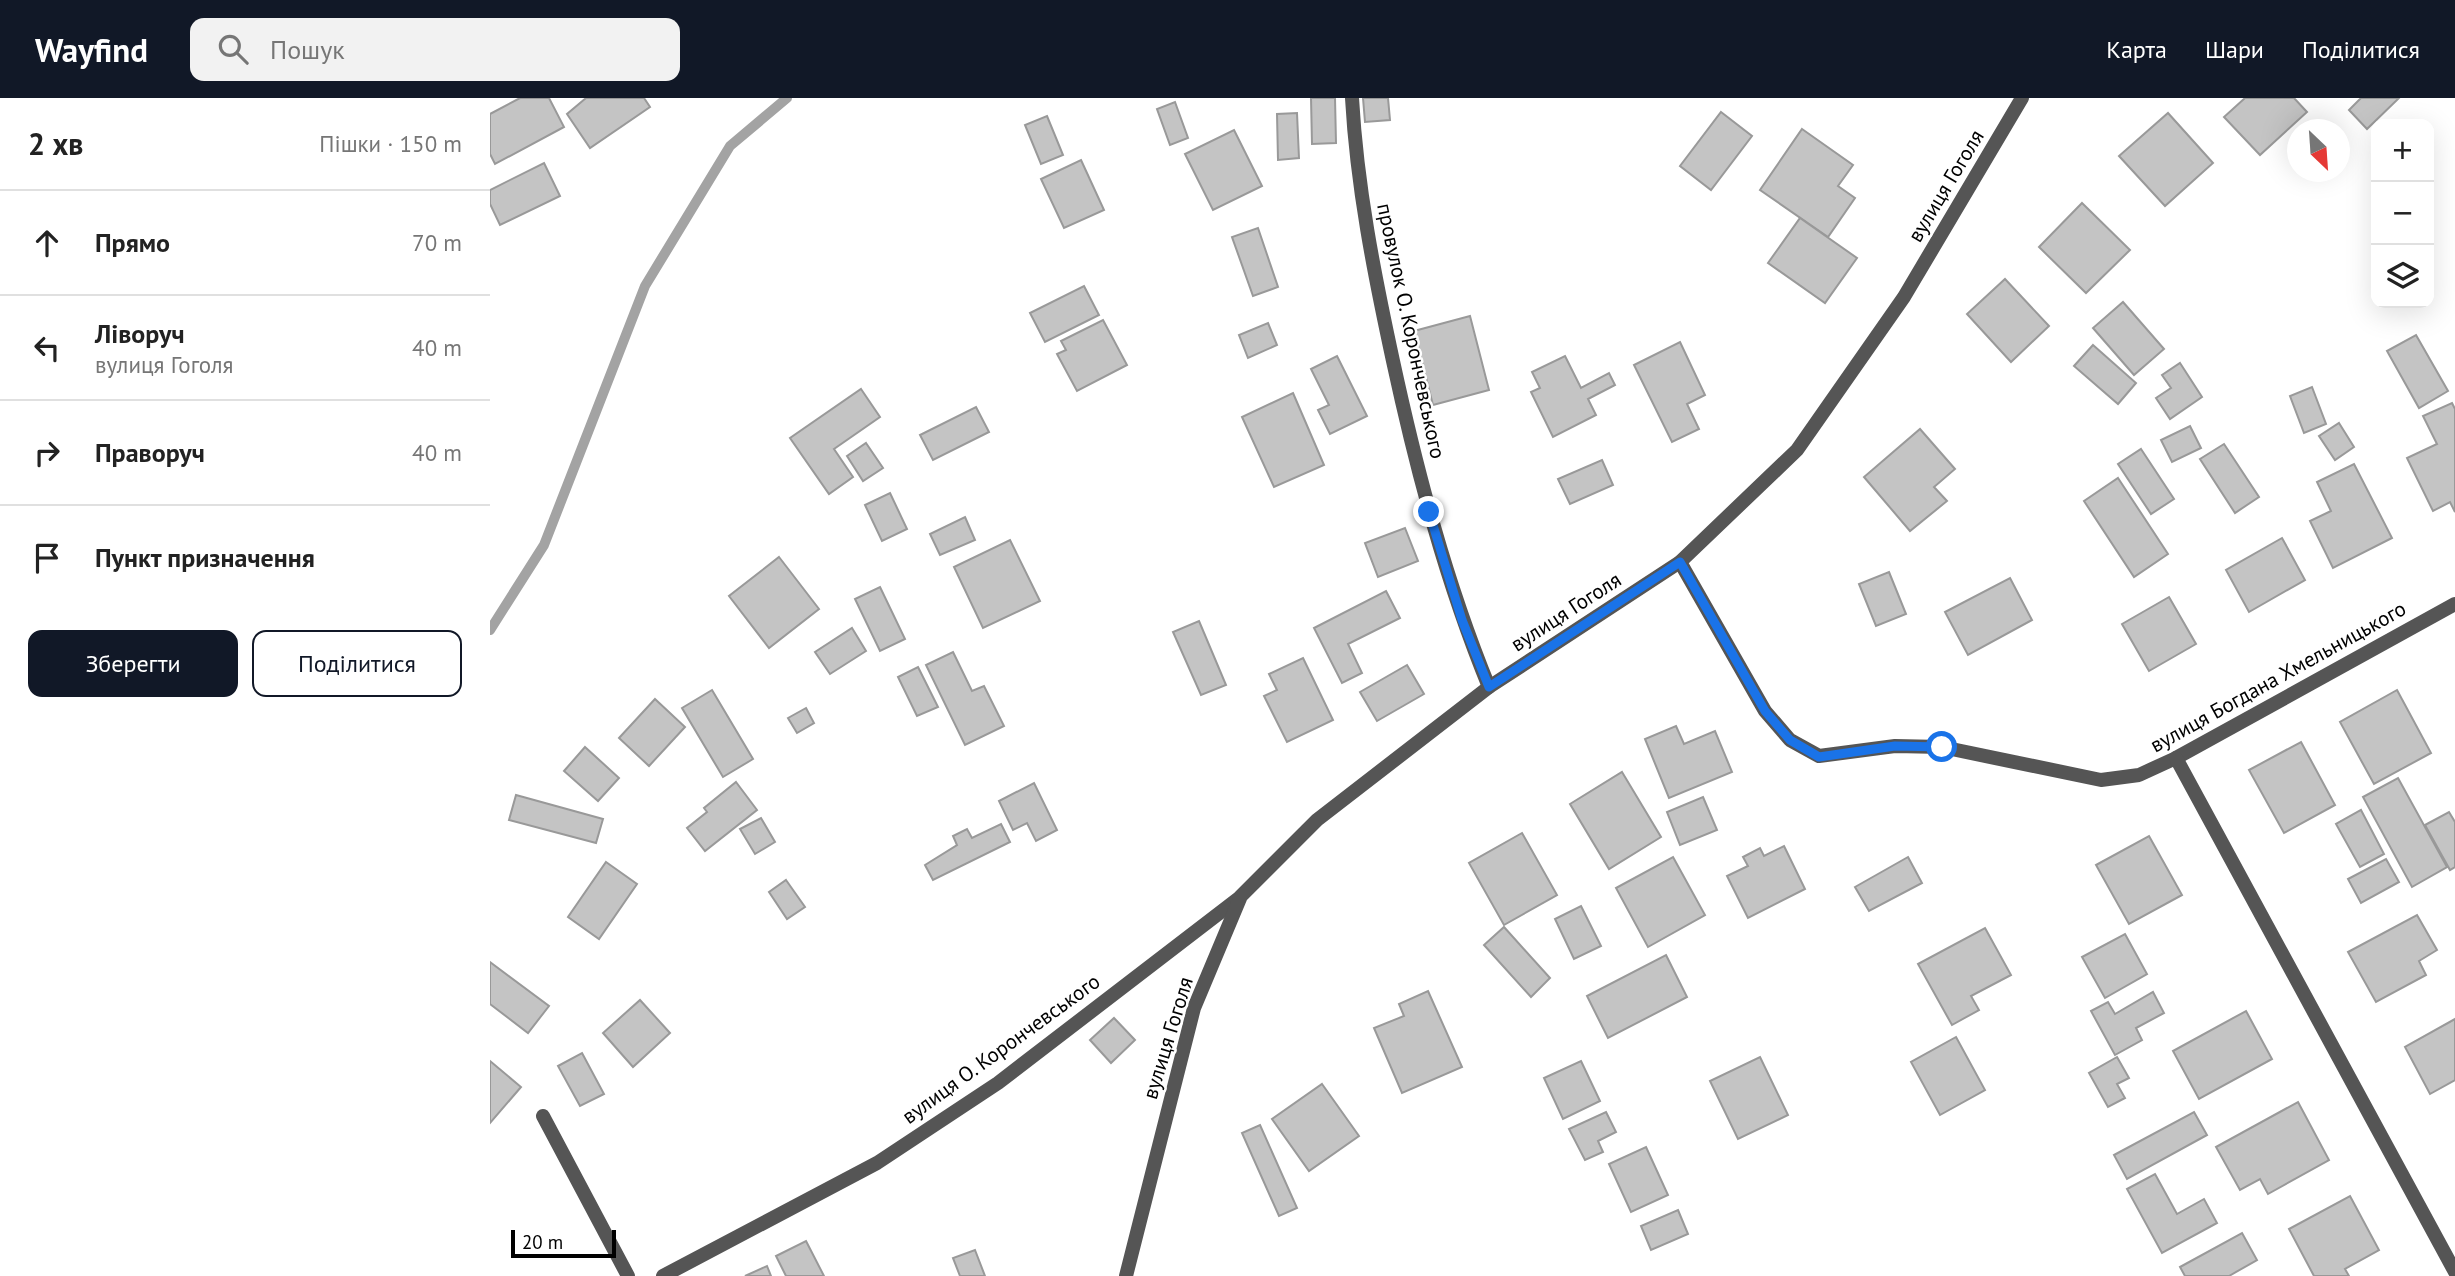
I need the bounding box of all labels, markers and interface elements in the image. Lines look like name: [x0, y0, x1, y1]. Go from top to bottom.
search box: [190, 18, 680, 81]
text: Wayfind: [35, 28, 148, 71]
icon: search: [214, 30, 252, 68]
text: Пошук: [270, 33, 345, 66]
text: Карта: [2106, 34, 2167, 65]
text: Шари: [2205, 34, 2264, 65]
text: Поділитися: [2302, 34, 2420, 65]
north arrow: [2287, 119, 2350, 182]
map controls: [2371, 119, 2434, 308]
button: +: [2371, 119, 2434, 182]
text: 2 хв: [28, 124, 84, 163]
street label: вулиця Гоголя: [1901, 125, 1990, 247]
text: Пішки · 150 m: [319, 129, 462, 158]
button: −: [2371, 182, 2434, 245]
street label: провулок О. Корончевського: [1371, 201, 1452, 461]
icon: ahead: [28, 224, 66, 262]
text: Прямо: [95, 226, 170, 259]
text: 70 m: [412, 228, 462, 257]
button: layers: [2371, 245, 2434, 308]
text: Ліворуч: [95, 317, 185, 350]
icon: left: [28, 329, 66, 367]
text: 40 m: [412, 333, 462, 362]
text: вулиця Гоголя: [95, 350, 233, 379]
icon: right: [28, 434, 66, 472]
text: Праворуч: [95, 436, 205, 469]
text: 40 m: [412, 438, 462, 467]
route end: [1413, 496, 1444, 527]
icon: arrive: [28, 539, 66, 577]
text: Пункт призначення: [95, 541, 315, 574]
street label: вулиця Гоголя: [1505, 566, 1626, 657]
street label: вулиця Богдана Хмельницького: [2145, 595, 2411, 758]
button: Зберегти: [28, 630, 238, 697]
button: Поділитися: [252, 630, 462, 697]
route start: [1926, 731, 1957, 762]
street label: вулиця О. Корончевського: [896, 968, 1105, 1130]
street label: вулиця Гоголя: [1136, 973, 1199, 1102]
scale bar: [511, 1227, 616, 1259]
text: 20 m: [522, 1230, 563, 1254]

